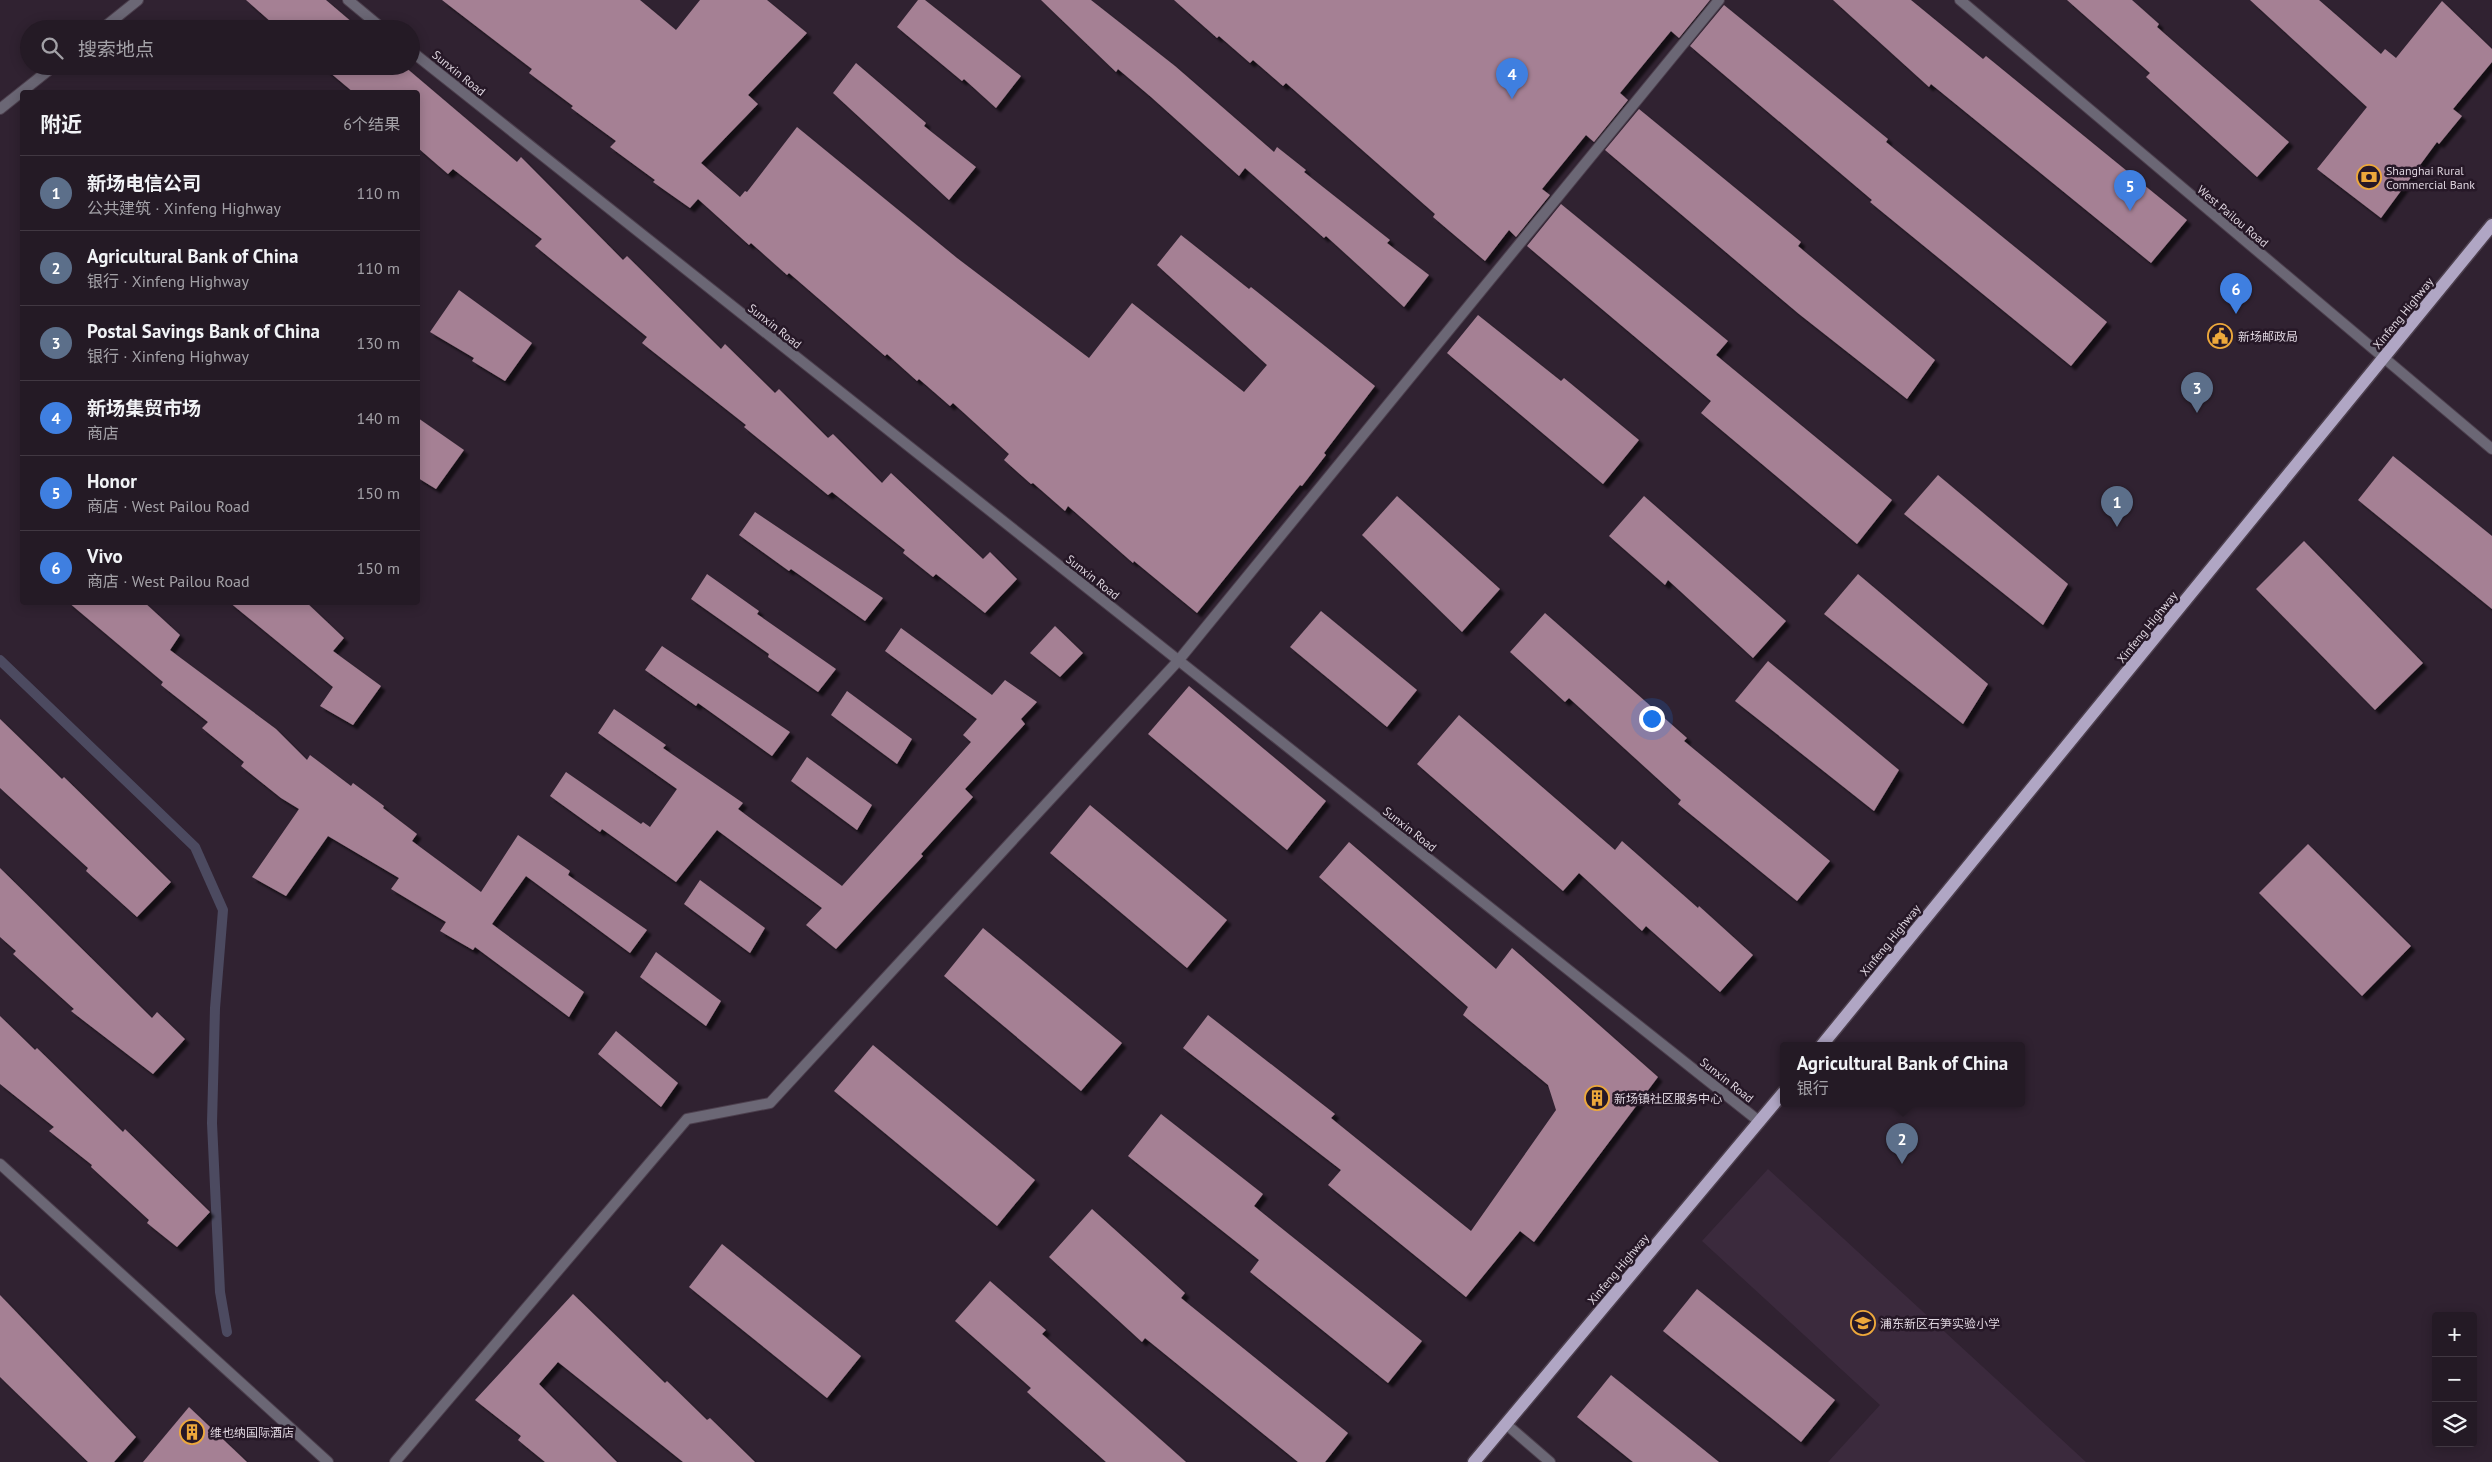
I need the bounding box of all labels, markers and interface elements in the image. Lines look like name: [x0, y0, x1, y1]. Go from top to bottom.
search box: [20, 20, 420, 75]
icon: search: [38, 34, 66, 62]
text: 搜索地点: [78, 37, 154, 61]
street label: Sunxin Road: [429, 47, 489, 99]
pin: 4: [1496, 58, 1528, 99]
text: 附近: [40, 111, 82, 138]
text: 6个结果: [343, 114, 400, 134]
place label: Shanghai Rural Commercial Bank: [2386, 163, 2475, 192]
bank icon: Shanghai Rural Commercial Bank: [2356, 164, 2382, 190]
pin: 5: [2114, 170, 2146, 211]
text: 新场电信公司: [87, 171, 201, 195]
street label: West Pailou Road: [2194, 182, 2272, 250]
text: 1: [51, 183, 61, 203]
text: 110 m: [357, 183, 400, 203]
text: 公共建筑 · Xinfeng Highway: [87, 198, 281, 218]
text: Agricultural Bank of China: [87, 244, 299, 268]
text: 2: [51, 258, 61, 278]
text: 110 m: [357, 258, 400, 278]
text: 银行 · Xinfeng Highway: [87, 271, 249, 291]
pin: 6: [2220, 273, 2252, 314]
street label: Xinfeng Highway: [2370, 274, 2437, 352]
street label: Sunxin Road: [745, 300, 805, 352]
text: Postal Savings Bank of China: [87, 319, 320, 343]
public building icon: 新场邮政局: [2207, 323, 2233, 349]
place label: 新场邮政局: [2238, 329, 2298, 344]
text: 3: [51, 333, 61, 353]
text: 130 m: [357, 333, 400, 353]
text: 银行 · Xinfeng Highway: [87, 346, 249, 366]
pin: 3: [2181, 372, 2213, 413]
text: 新场集贸市场: [87, 396, 201, 420]
text: 4: [51, 408, 61, 428]
text: 140 m: [357, 408, 400, 428]
text: 商店: [87, 423, 119, 443]
text: Honor: [87, 469, 137, 493]
text: 5: [51, 483, 61, 503]
text: 150 m: [357, 483, 400, 503]
pin: 1: [2101, 486, 2133, 527]
text: 商店 · West Pailou Road: [87, 496, 250, 516]
text: Vivo: [87, 544, 123, 568]
street label: Sunxin Road: [1063, 551, 1123, 603]
text: 6: [51, 558, 61, 578]
text: 150 m: [357, 558, 400, 578]
text: 商店 · West Pailou Road: [87, 571, 250, 591]
street label: Xinfeng Highway: [2114, 588, 2181, 666]
your location: [1639, 706, 1665, 732]
street label: Sunxin Road: [1380, 803, 1440, 855]
street label: Xinfeng Highway: [1857, 901, 1924, 979]
popup: [1780, 1042, 2025, 1107]
text: Agricultural Bank of China: [1797, 1051, 2008, 1075]
street label: Sunxin Road: [1697, 1054, 1757, 1106]
text: 银行: [1797, 1078, 1829, 1098]
building icon: 新场镇社区服务中心: [1584, 1085, 1610, 1111]
place label: 新场镇社区服务中心: [1614, 1091, 1722, 1106]
pin: 2: [1886, 1123, 1918, 1164]
street label: Xinfeng Highway: [1584, 1230, 1652, 1307]
school or university icon: 浦东新区石笋实验小学: [1850, 1310, 1876, 1336]
map controls: [2432, 1312, 2477, 1447]
button: +: [2432, 1312, 2477, 1357]
place label: 浦东新区石笋实验小学: [1880, 1316, 2000, 1331]
button: −: [2432, 1357, 2477, 1402]
button: layers: [2432, 1402, 2477, 1447]
building icon: 维也纳国际酒店: [179, 1419, 205, 1445]
place label: 维也纳国际酒店: [210, 1425, 294, 1440]

